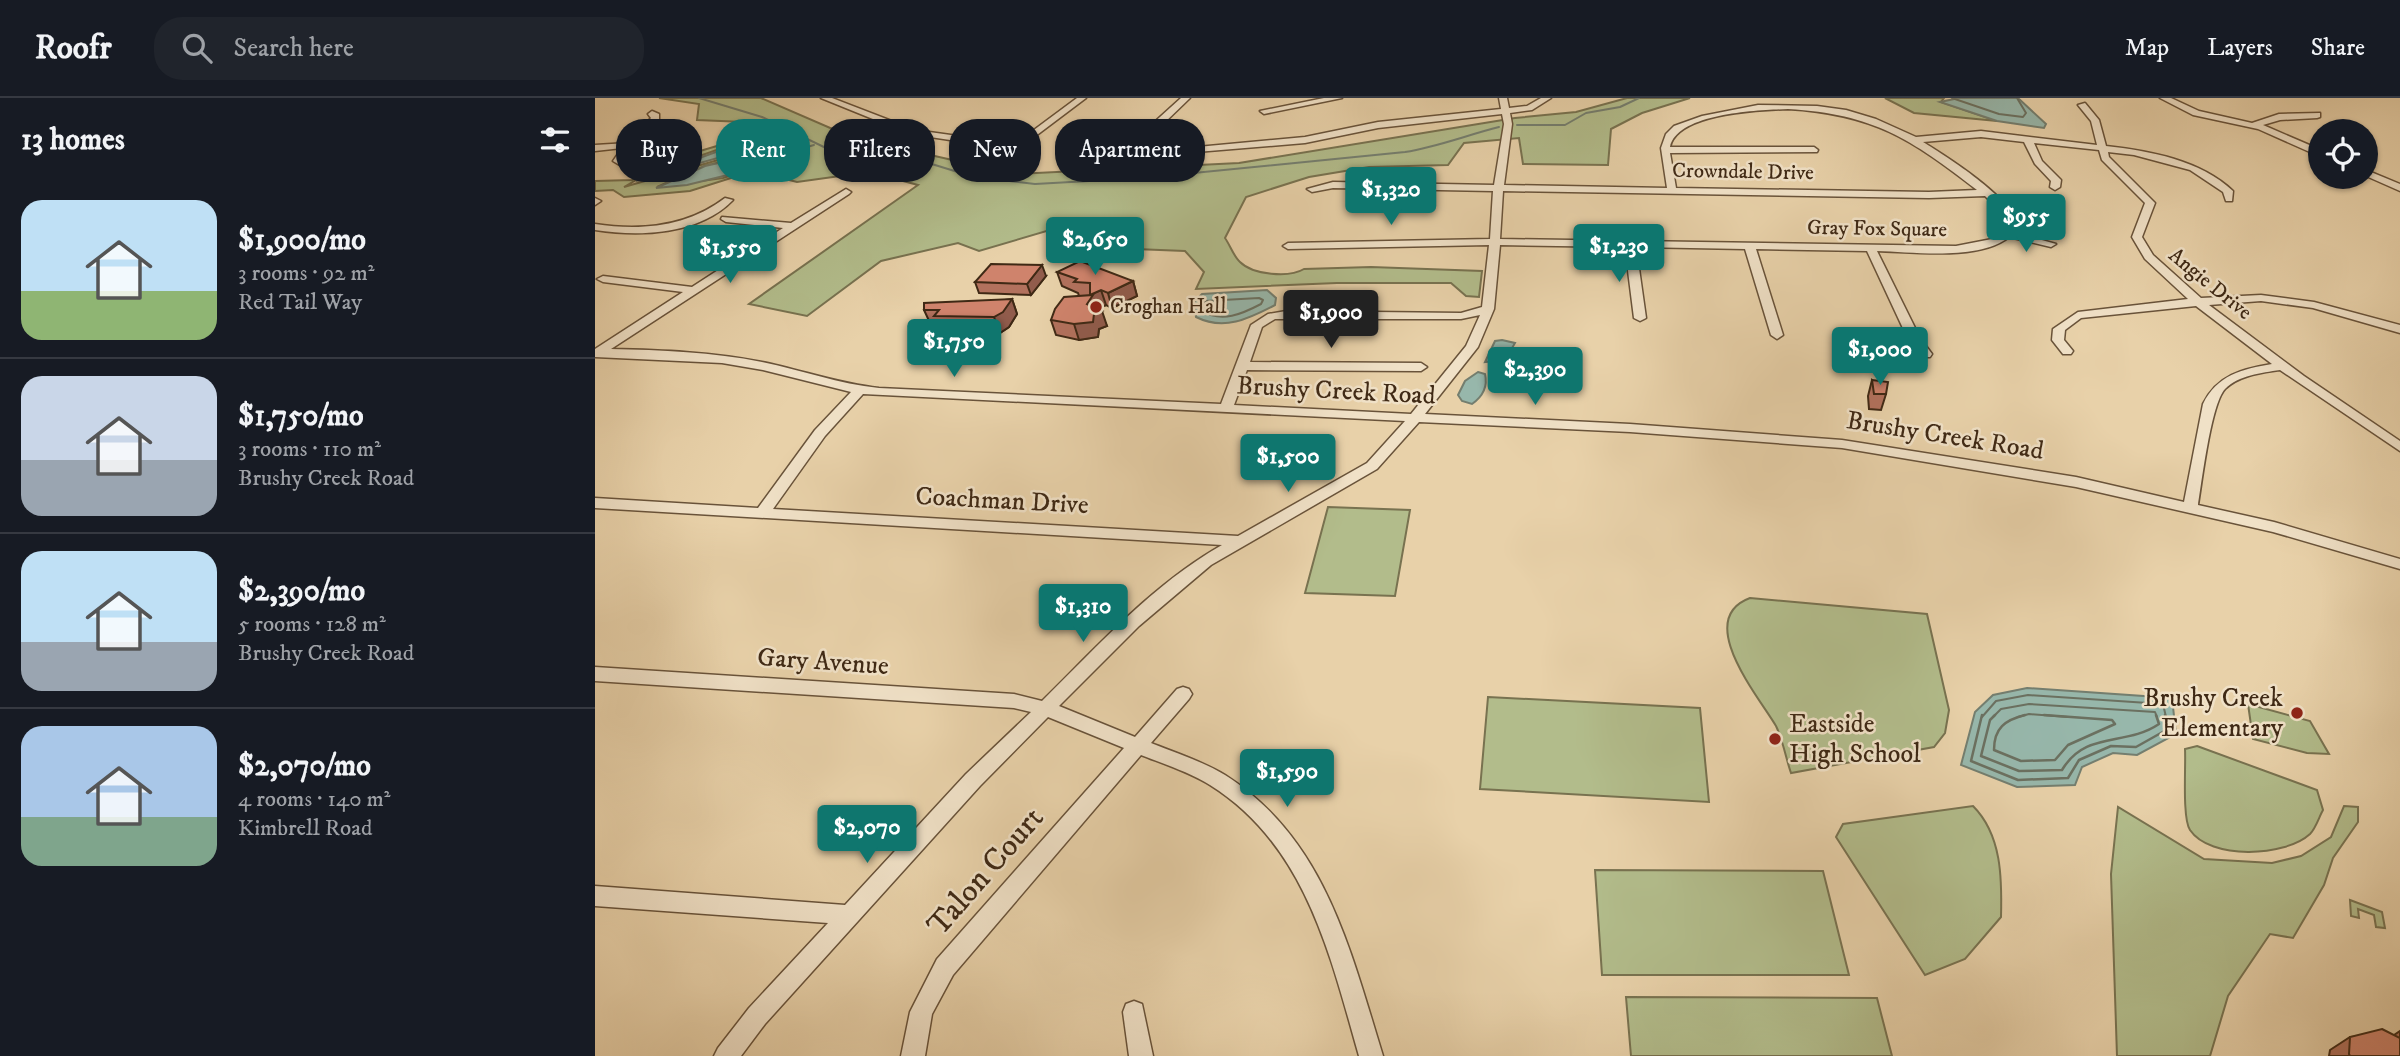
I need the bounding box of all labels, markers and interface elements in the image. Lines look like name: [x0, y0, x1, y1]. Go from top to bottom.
search box: [154, 17, 644, 80]
text: Roofr: [35, 28, 112, 69]
icon: search: [178, 29, 216, 67]
text: Search here: [234, 32, 354, 65]
text: Map: [2125, 33, 2169, 63]
text: Layers: [2207, 33, 2273, 63]
text: Share: [2311, 33, 2365, 63]
chip: Buy: [616, 119, 702, 182]
chip: Rent: [716, 119, 810, 182]
chip: Filters: [824, 119, 935, 182]
chip: New: [949, 119, 1041, 182]
chip: Apartment: [1055, 119, 1205, 182]
map controls: [2308, 119, 2378, 189]
button: locate: [2308, 119, 2378, 189]
icon: filters: [536, 121, 574, 159]
text: 13 homes: [21, 122, 125, 159]
street label: Crowndale Drive: [1672, 158, 1814, 186]
pin: $1,320: [1334, 167, 1448, 227]
text: $1,320: [1361, 175, 1421, 204]
pin: $955: [1985, 194, 2067, 254]
text: $955: [2003, 202, 2049, 231]
street label: Gray Fox Square: [1807, 215, 1947, 243]
pin: $2,650: [1038, 218, 1152, 277]
text: $1,900/mo: [238, 222, 366, 259]
text: $2,650: [1062, 225, 1128, 254]
pin: $1,230: [1562, 225, 1676, 284]
pin: $1,550: [673, 226, 787, 285]
icon: home: [77, 228, 161, 312]
text: $1,230: [1589, 232, 1649, 261]
text: $1,550: [699, 233, 761, 262]
street label: Angie Drive: [2163, 242, 2257, 326]
text: 3 rooms · 92 m²: [238, 259, 375, 288]
text: Red Tail Way: [238, 288, 362, 317]
pin: $1,900: [1274, 290, 1388, 350]
place label: Croghan Hall: [1110, 294, 1227, 320]
text: $1,900: [1299, 298, 1363, 327]
marker: Croghan Hall: [1088, 299, 1104, 315]
pin: $1,750: [897, 320, 1011, 379]
text: $1,750: [923, 327, 985, 356]
pin: $1,000: [1823, 328, 1937, 387]
text: $1,000: [1848, 335, 1912, 364]
pin: $2,390: [1478, 348, 1592, 407]
text: $2,390: [1504, 355, 1566, 384]
street label: Brushy Creek Road: [1236, 369, 1436, 413]
text: $1,750/mo: [238, 398, 364, 435]
icon: home: [77, 404, 161, 488]
street label: Brushy Creek Road: [1844, 404, 2046, 468]
pin: $1,500: [1231, 434, 1345, 494]
text: 3 rooms · 110 m²: [238, 435, 381, 464]
text: $1,500: [1256, 442, 1320, 471]
text: Brushy Creek Road: [238, 464, 414, 493]
street label: Coachman Drive: [915, 480, 1089, 522]
text: $2,390/mo: [238, 573, 365, 610]
icon: home: [77, 579, 161, 663]
pin: $1,310: [1026, 584, 1140, 644]
text: $1,310: [1055, 592, 1111, 621]
text: 5 rooms · 128 m²: [238, 610, 386, 639]
text: Brushy Creek Road: [238, 639, 414, 668]
street label: Gary Avenue: [756, 641, 890, 683]
place label: Brushy Creek Elementary: [2143, 682, 2284, 745]
marker: Brushy Creek Elementary: [2289, 705, 2305, 721]
place label: Eastside High School: [1789, 708, 1921, 771]
marker: Eastside High School: [1767, 731, 1783, 747]
text: $2,070/mo: [238, 748, 371, 785]
pin: $1,590: [1230, 750, 1344, 809]
icon: home: [77, 754, 161, 838]
text: $1,590: [1256, 757, 1318, 786]
text: 4 rooms · 140 m²: [238, 785, 391, 814]
street label: Talon Court: [919, 799, 1053, 945]
pin: $2,070: [810, 806, 924, 865]
text: $2,070: [833, 813, 901, 842]
text: Kimbrell Road: [238, 814, 372, 843]

